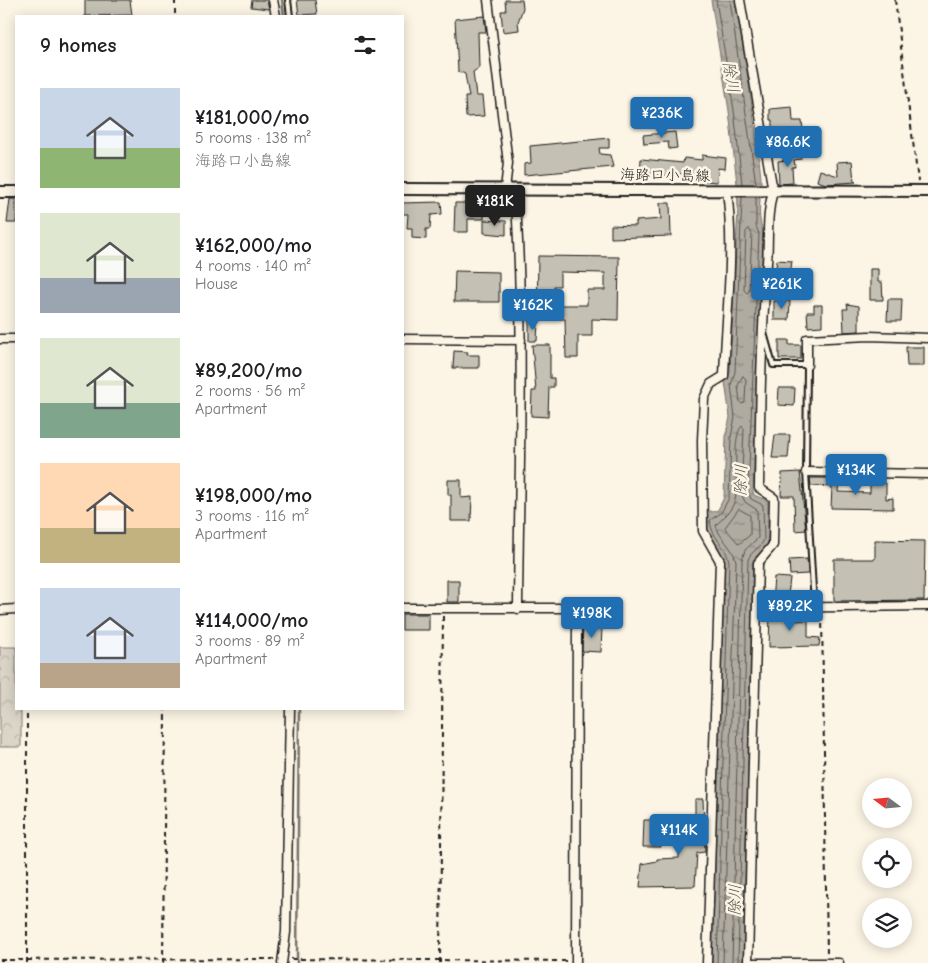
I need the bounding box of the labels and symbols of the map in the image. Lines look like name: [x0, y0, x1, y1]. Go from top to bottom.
water label: 除川: [719, 60, 743, 95]
pin: ¥236K: [627, 96, 697, 139]
pin: ¥86.6K: [747, 126, 829, 168]
street label: 海路口小島線: [620, 165, 710, 185]
pin: ¥181K: [460, 184, 530, 227]
pin: ¥261K: [747, 268, 817, 310]
pin: ¥162K: [498, 288, 568, 331]
pin: ¥134K: [821, 454, 891, 496]
water label: 除川: [731, 464, 751, 496]
pin: ¥89.2K: [749, 590, 831, 632]
pin: ¥198K: [557, 596, 627, 639]
north arrow: [862, 778, 912, 828]
pin: ¥114K: [644, 814, 714, 856]
water label: 除川: [726, 884, 744, 916]

